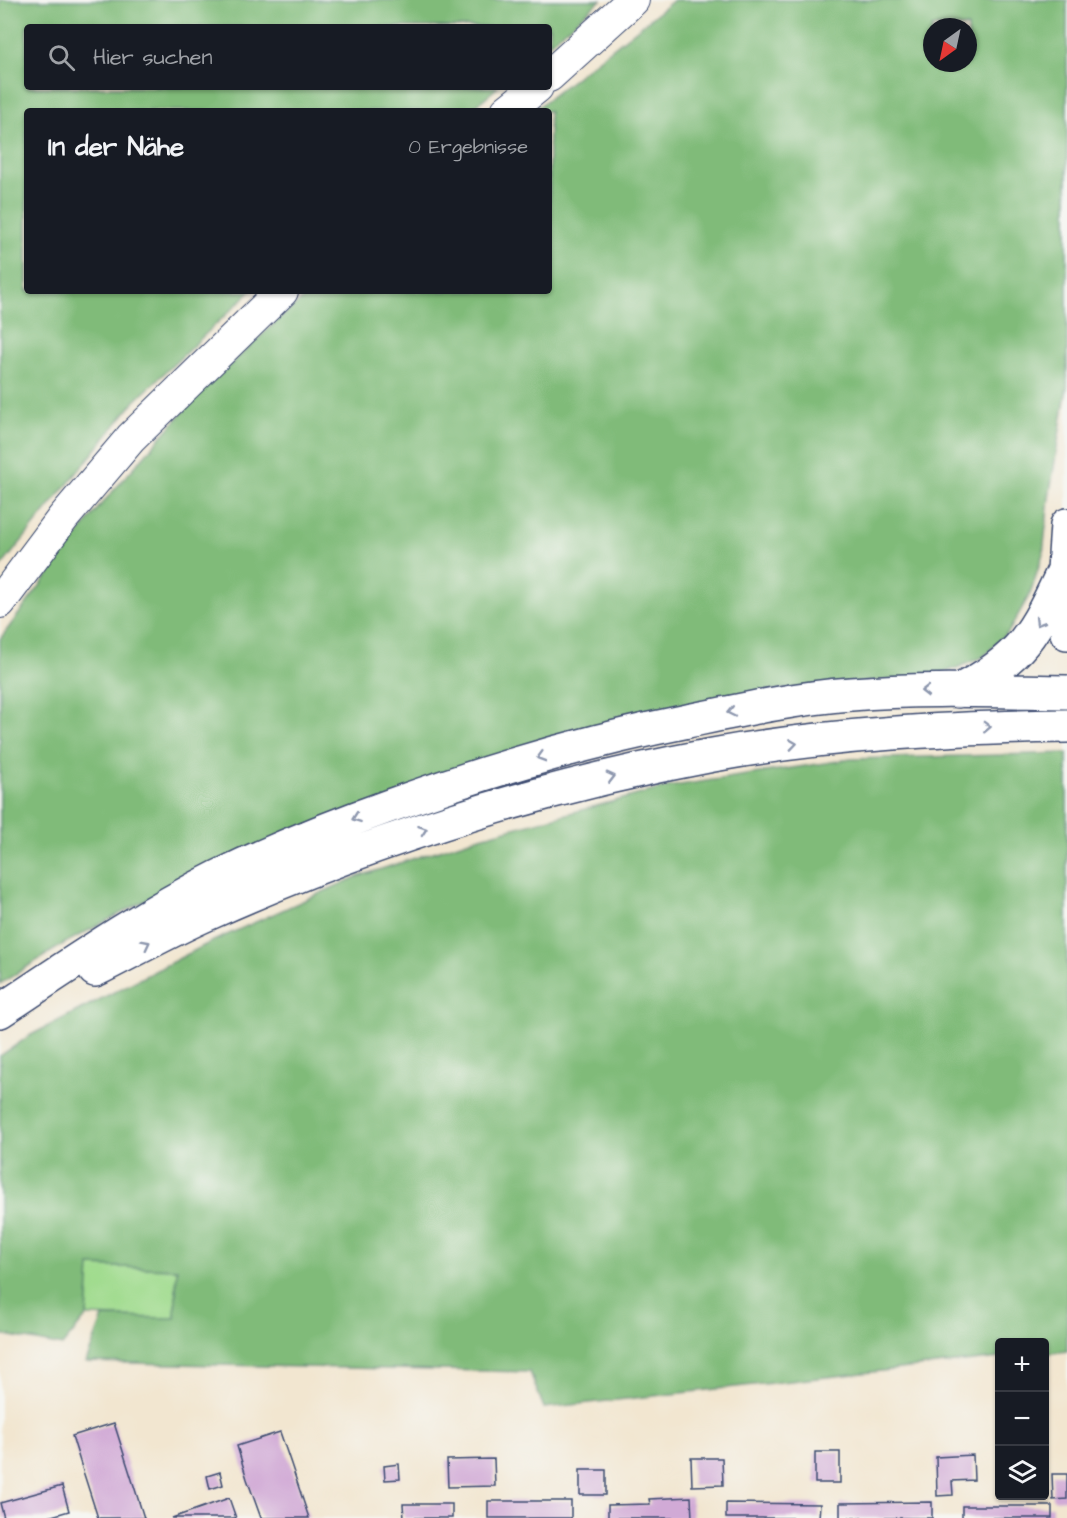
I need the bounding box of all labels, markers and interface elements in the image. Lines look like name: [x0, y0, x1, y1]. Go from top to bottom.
north arrow: [923, 18, 977, 72]
search box: [24, 24, 552, 90]
icon: search: [45, 41, 78, 74]
text: Hier suchen: [93, 42, 212, 73]
text: In der Nähe: [48, 129, 184, 165]
text: 0 Ergebnisse: [408, 133, 528, 161]
one-way arrow: [1034, 616, 1046, 626]
one-way arrow: [920, 685, 929, 697]
one-way arrow: [726, 705, 736, 718]
one-way arrow: [982, 721, 991, 734]
one-way arrow: [788, 738, 797, 750]
one-way arrow: [536, 749, 546, 762]
one-way arrow: [605, 772, 615, 785]
one-way arrow: [351, 811, 362, 823]
one-way arrow: [417, 825, 428, 838]
one-way arrow: [140, 940, 151, 952]
map controls: [995, 1338, 1049, 1500]
button: +: [995, 1338, 1049, 1392]
button: −: [995, 1392, 1049, 1446]
button: layers: [995, 1446, 1049, 1500]

